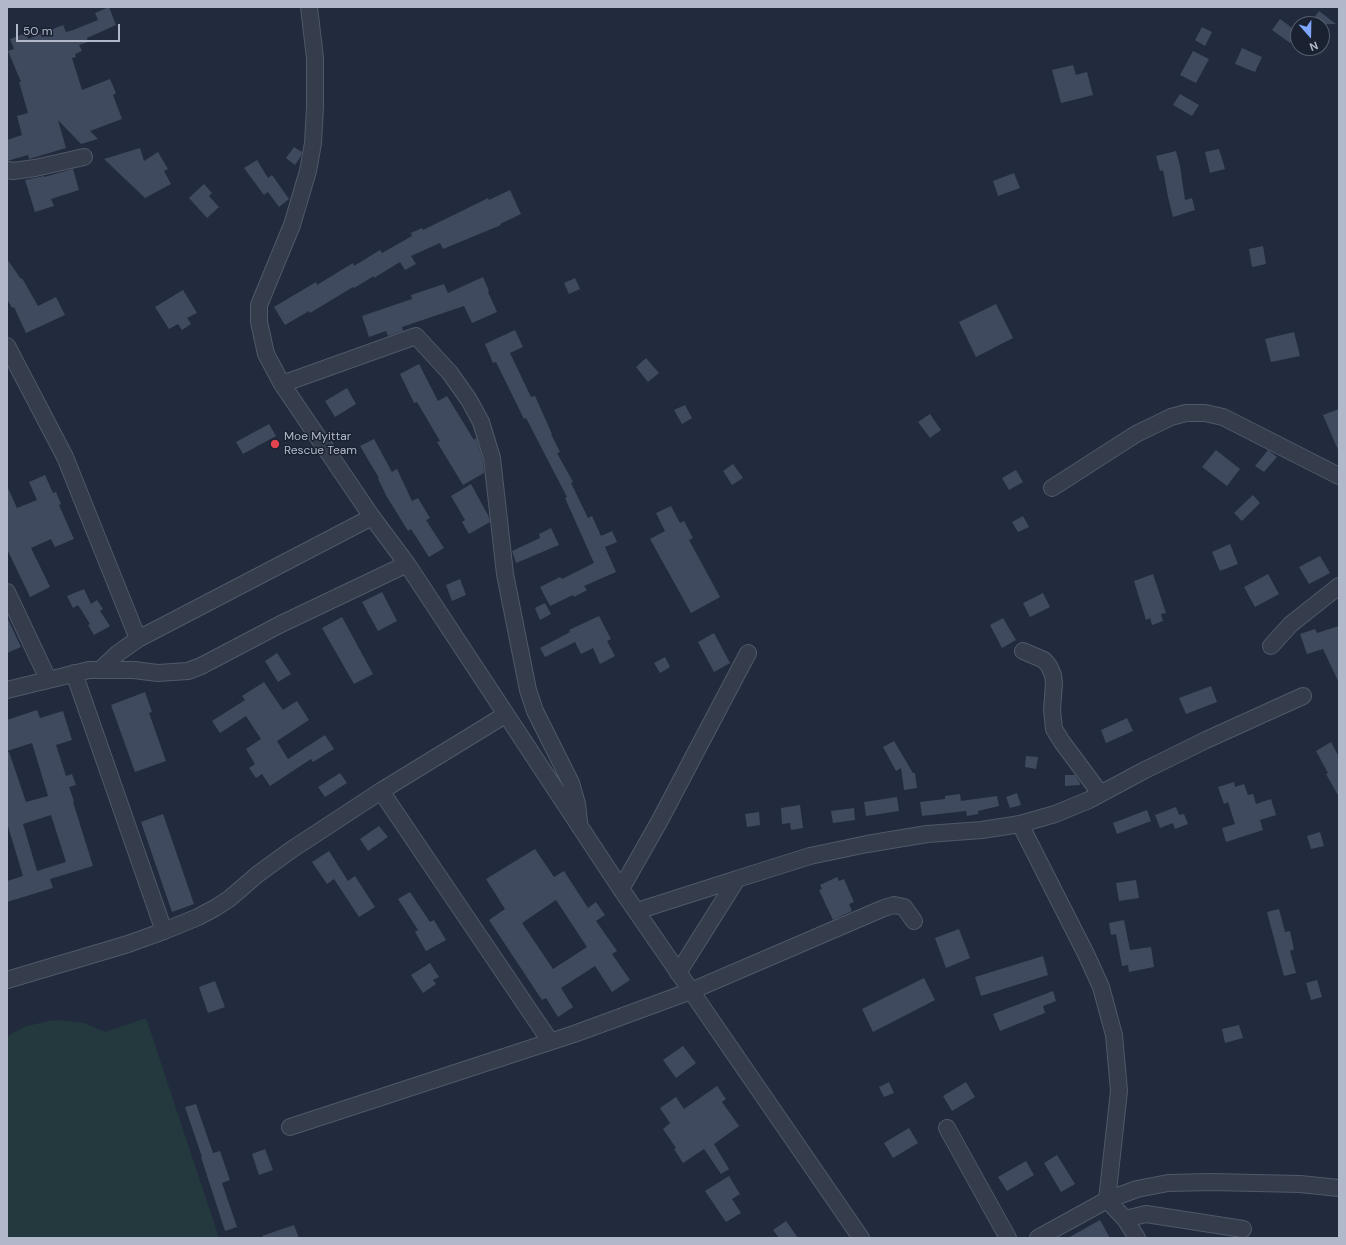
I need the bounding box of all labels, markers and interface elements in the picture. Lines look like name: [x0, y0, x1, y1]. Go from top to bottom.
scale bar: [18, 16, 122, 42]
north arrow: [1290, 16, 1330, 56]
text: 50 m: [23, 23, 52, 39]
text: N: [1308, 38, 1320, 54]
place label: Moe Myittar Rescue Team: [284, 430, 357, 458]
marker: Moe Myittar Rescue Team: [269, 438, 281, 450]

